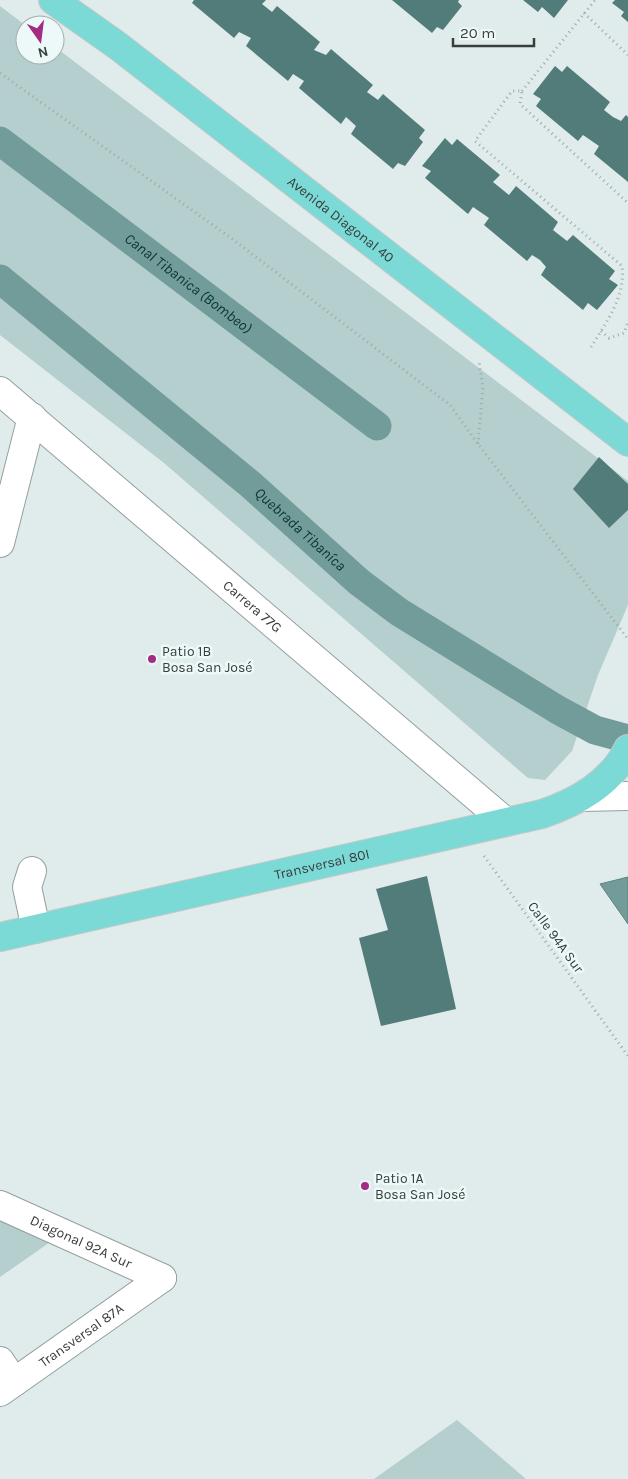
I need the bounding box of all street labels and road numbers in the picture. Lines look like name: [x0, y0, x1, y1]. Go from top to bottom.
street label: Avenida Diagonal 40: [284, 173, 397, 266]
street label: Carrera 77G: [220, 577, 285, 636]
street label: Transversal 80I: [273, 845, 371, 883]
street label: Calle 94A Sur: [524, 898, 588, 977]
street label: Diagonal 92A Sur: [27, 1212, 135, 1273]
street label: Transversal 87A: [36, 1300, 127, 1371]

